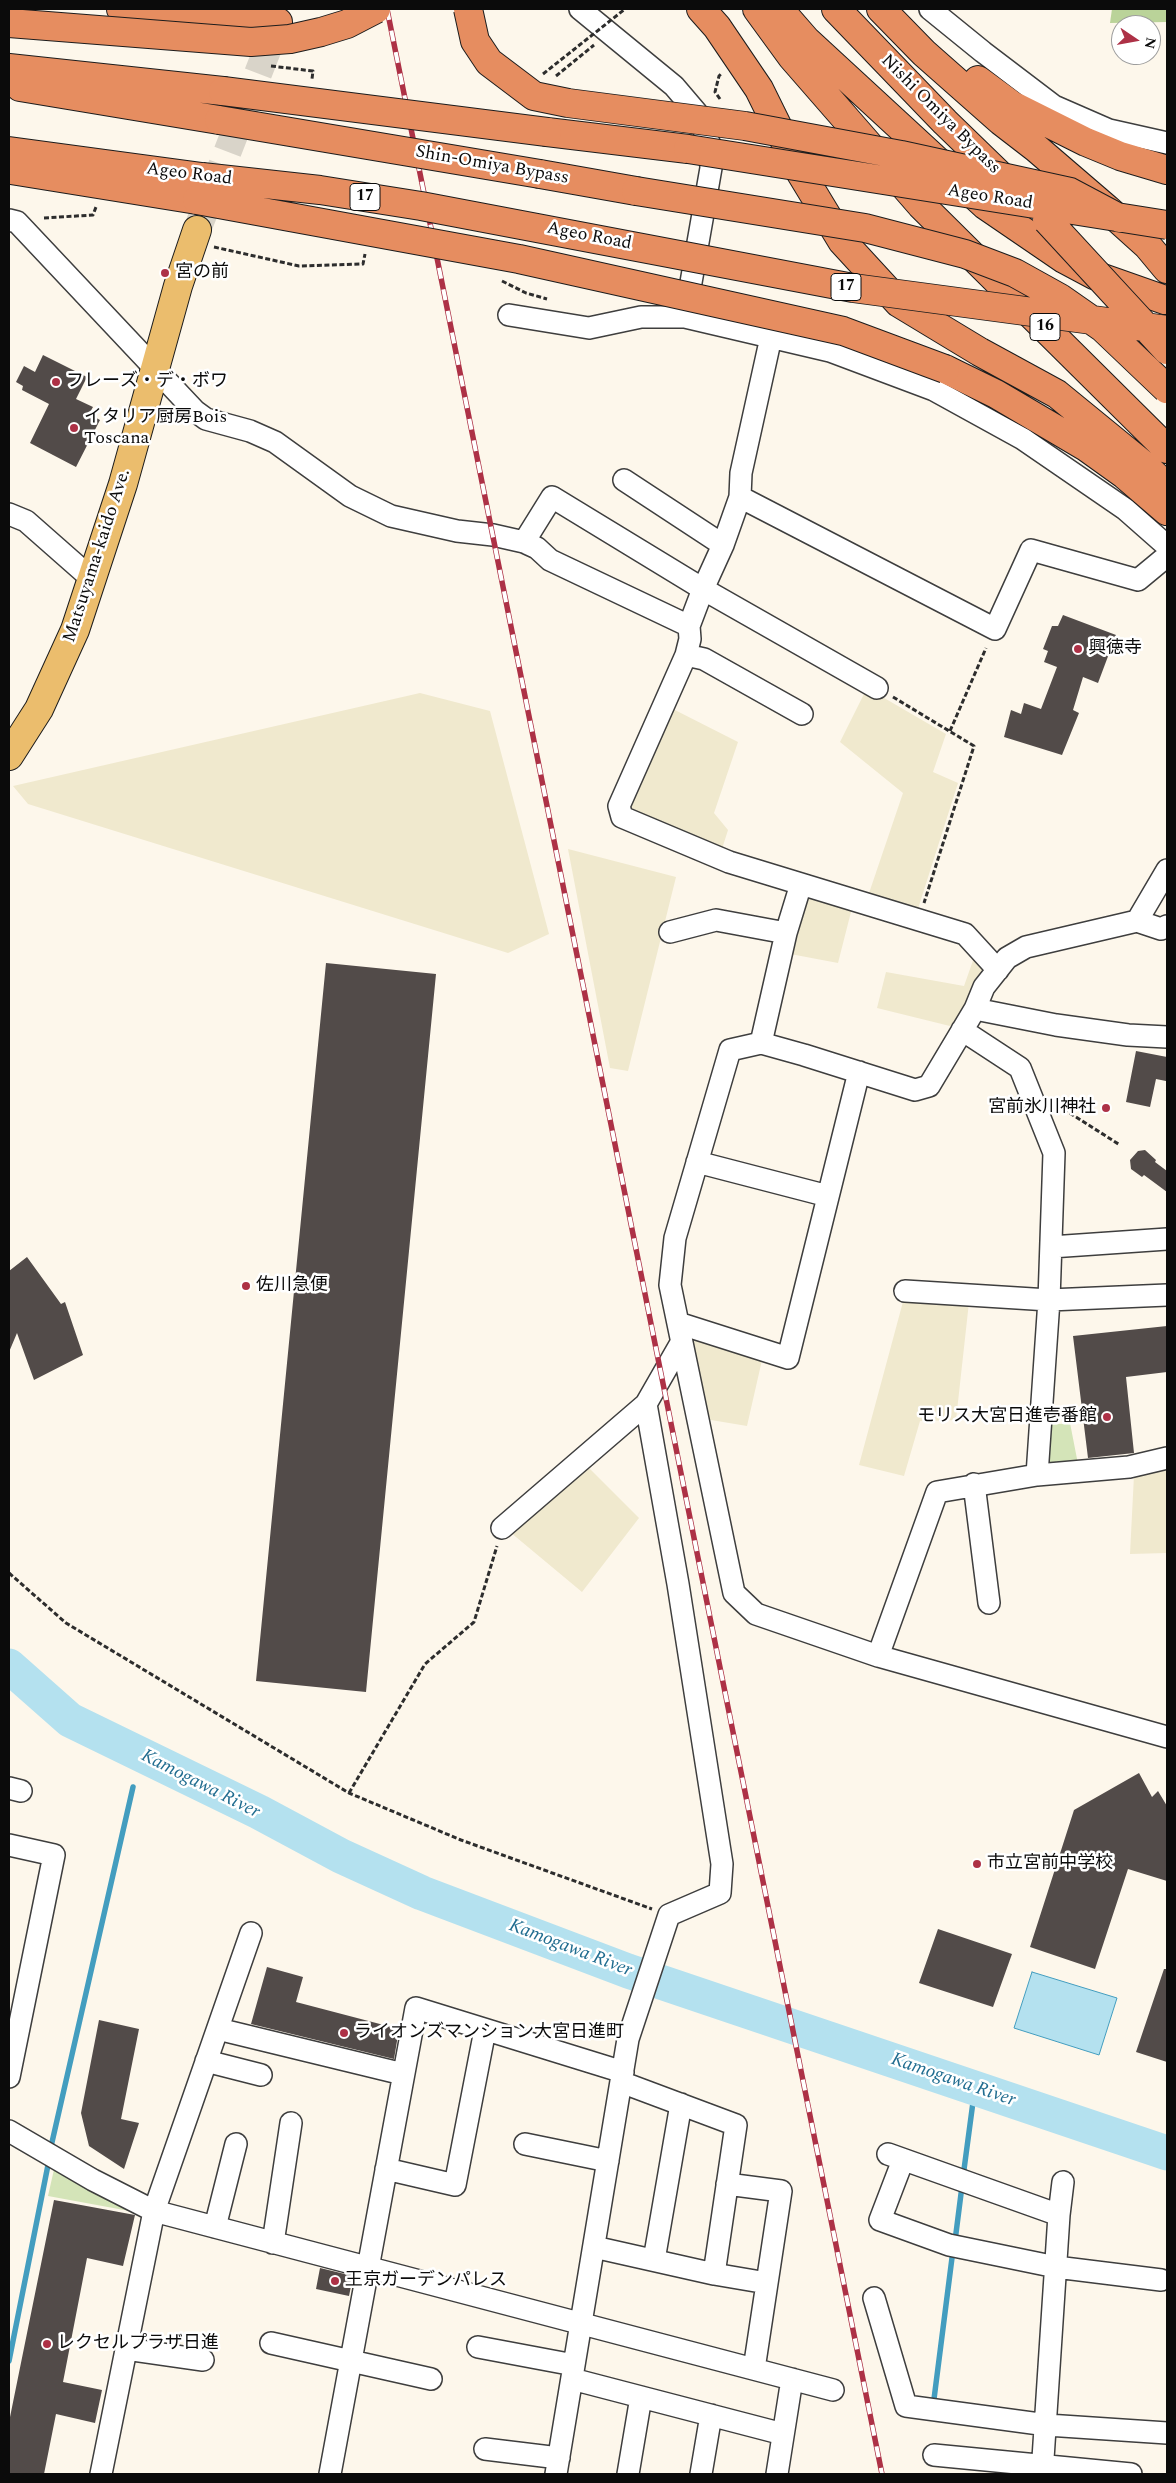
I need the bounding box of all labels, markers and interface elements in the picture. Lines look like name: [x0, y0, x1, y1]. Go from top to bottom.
north arrow: [1111, 15, 1161, 65]
text: N: [1139, 35, 1162, 51]
street label: Nishi Omiya Bypass: [876, 51, 1004, 179]
street label: Shin-Omiya Bypass: [414, 142, 570, 190]
street label: Ageo Road: [145, 159, 233, 191]
street label: Ageo Road: [946, 181, 1034, 215]
road number: 17: [350, 183, 380, 210]
street label: Ageo Road: [545, 218, 633, 256]
place label: 宮の前: [175, 262, 229, 284]
marker: 宮の前: [159, 267, 171, 279]
road number: 17: [831, 274, 861, 300]
road number: 16: [1030, 314, 1060, 341]
place label: フレーズ・デ・ボワ: [66, 371, 228, 393]
marker: フレーズ・デ・ボワ: [50, 376, 62, 388]
place label: イタリア厨房Bois Toscana: [84, 407, 227, 449]
marker: イタリア厨房Bois Toscana: [68, 422, 80, 434]
street label: Matsuyama-kaido Ave.: [60, 466, 136, 646]
place label: 興徳寺: [1088, 638, 1142, 660]
marker: 興徳寺: [1072, 643, 1084, 655]
place label: 宮前氷川神社: [988, 1097, 1096, 1119]
marker: 宮前氷川神社: [1100, 1102, 1112, 1114]
place label: 佐川急便: [256, 1275, 328, 1297]
marker: 佐川急便: [240, 1280, 252, 1292]
place label: モリス大宮日進壱番館: [917, 1406, 1097, 1428]
marker: モリス大宮日進壱番館: [1101, 1411, 1113, 1423]
water label: Kamogawa River: [137, 1745, 263, 1825]
place label: 市立宮前中学校: [987, 1853, 1113, 1875]
marker: 市立宮前中学校: [971, 1858, 983, 1870]
water label: Kamogawa River: [505, 1915, 635, 1983]
place label: ライオンズマンション大宮日進町: [354, 2022, 624, 2044]
marker: ライオンズマンション大宮日進町: [338, 2027, 350, 2039]
water label: Kamogawa River: [888, 2049, 1018, 2113]
place label: 王京ガーデンパレス: [345, 2270, 507, 2292]
marker: 王京ガーデンパレス: [329, 2275, 341, 2287]
place label: レクセルプラザ日進: [57, 2333, 219, 2355]
marker: レクセルプラザ日進: [41, 2338, 53, 2350]

